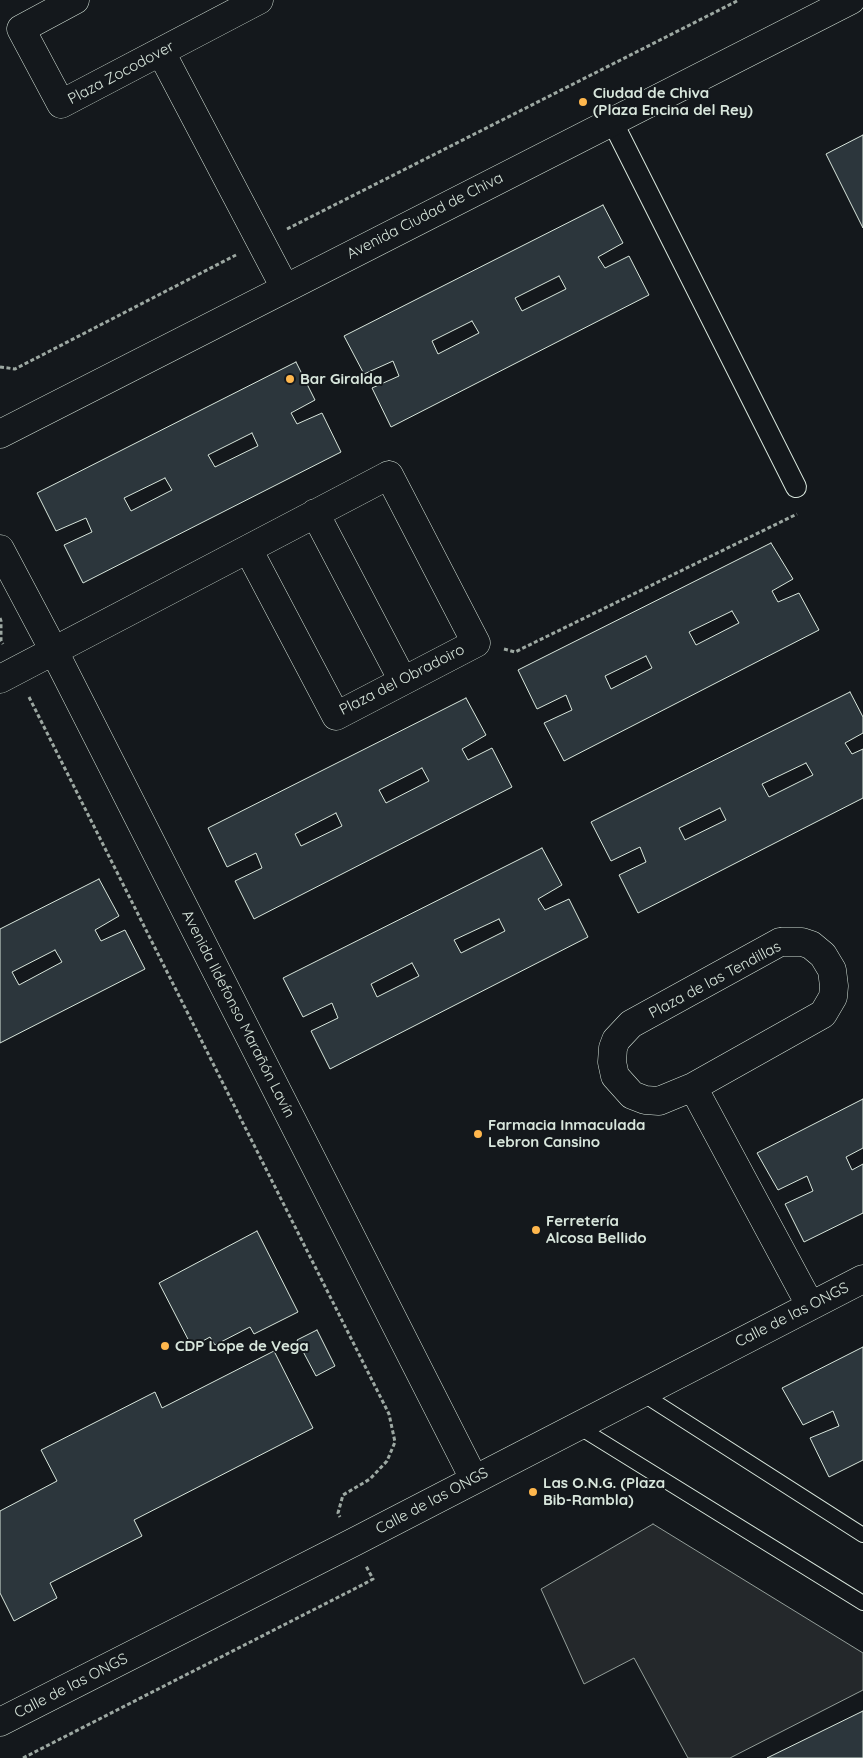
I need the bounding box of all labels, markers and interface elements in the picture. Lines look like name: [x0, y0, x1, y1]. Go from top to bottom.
street label: Plaza Zocodover: [65, 37, 177, 109]
place label: Ciudad de Chiva (Plaza Encina del Rey): [593, 84, 753, 119]
marker: Ciudad de Chiva (Plaza Encina del Rey): [577, 96, 589, 108]
street label: Avenida Ciudad de Chiva: [344, 169, 506, 263]
place label: Bar Giralda: [300, 370, 382, 388]
marker: Bar Giralda: [284, 373, 296, 385]
street label: Plaza del Obradoiro: [336, 641, 468, 719]
street label: Avenida Ildefonso Marañón Lavín: [178, 907, 298, 1121]
street label: Plaza de las Tendillas: [646, 938, 784, 1022]
place label: Farmacia Inmaculada Lebron Cansino: [488, 1116, 645, 1151]
marker: Farmacia Inmaculada Lebron Cansino: [472, 1128, 484, 1140]
place label: Ferretería Alcosa Bellido: [546, 1212, 647, 1247]
marker: Ferretería Alcosa Bellido: [530, 1224, 542, 1236]
street label: Calle de las ONGS: [732, 1279, 852, 1351]
place label: CDP Lope de Vega: [175, 1337, 309, 1355]
marker: CDP Lope de Vega: [159, 1340, 171, 1352]
street label: Calle de las ONGS: [373, 1464, 491, 1538]
place label: Las O.N.G. (Plaza Bib-Rambla): [543, 1474, 665, 1509]
marker: Las O.N.G. (Plaza Bib-Rambla): [527, 1486, 539, 1498]
street label: Calle de las ONGS: [11, 1650, 131, 1722]

